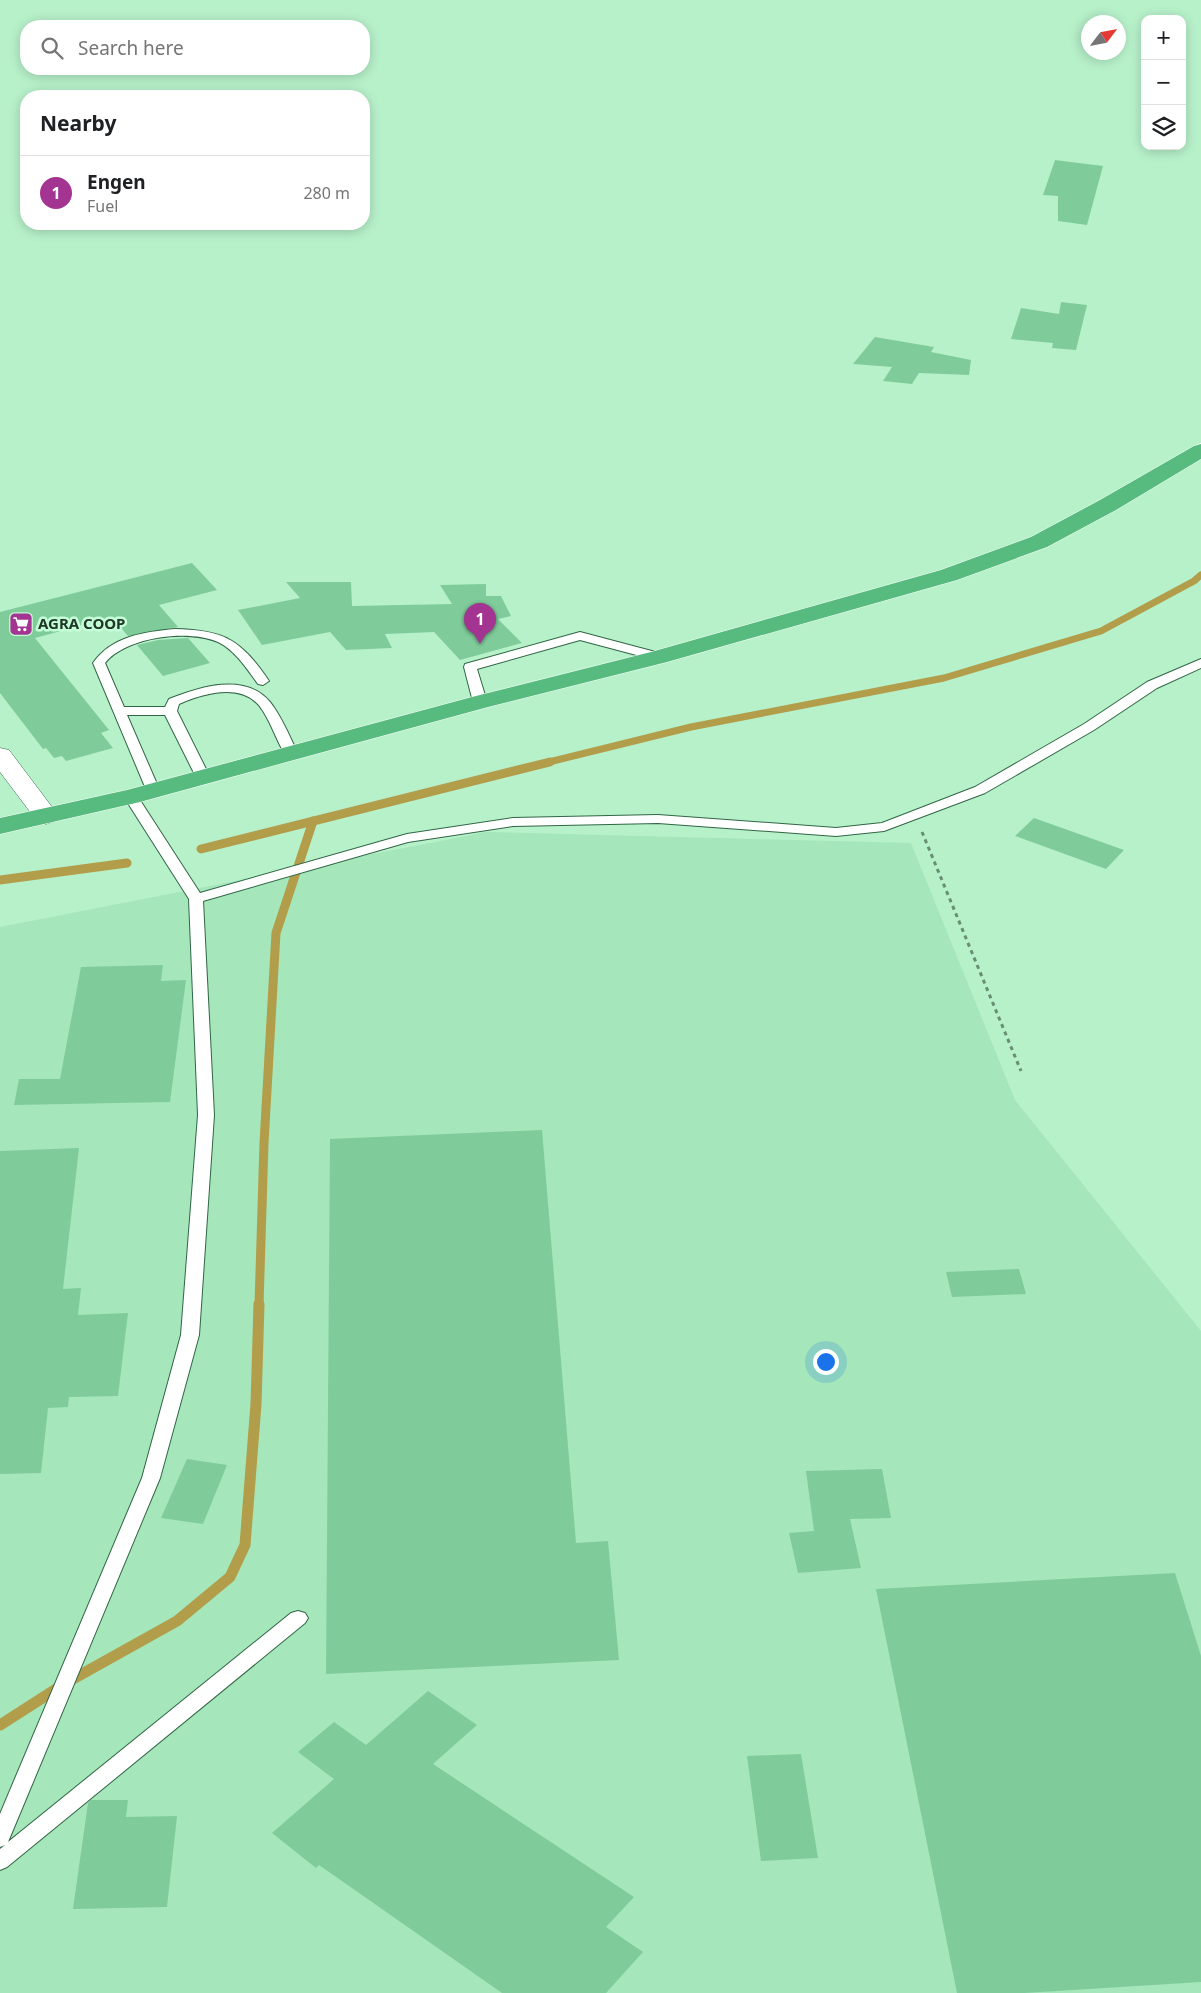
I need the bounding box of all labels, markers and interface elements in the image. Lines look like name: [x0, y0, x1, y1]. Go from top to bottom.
north arrow: [1081, 15, 1126, 60]
map controls: [1141, 15, 1186, 150]
button: +: [1141, 15, 1186, 60]
search box: [20, 20, 370, 75]
icon: search: [38, 34, 66, 62]
text: Search here: [78, 35, 184, 61]
button: −: [1141, 60, 1186, 105]
button: layers: [1141, 105, 1186, 150]
text: Nearby: [40, 109, 116, 137]
text: Engen: [87, 169, 146, 195]
text: 1: [51, 182, 61, 204]
text: 280 m: [303, 182, 350, 204]
text: Fuel: [87, 195, 118, 217]
pin: 1: [464, 603, 496, 644]
supermarket icon: AGRA COOP: [8, 611, 34, 637]
place label: AGRA COOP: [38, 613, 125, 633]
your location: [813, 1349, 839, 1375]

